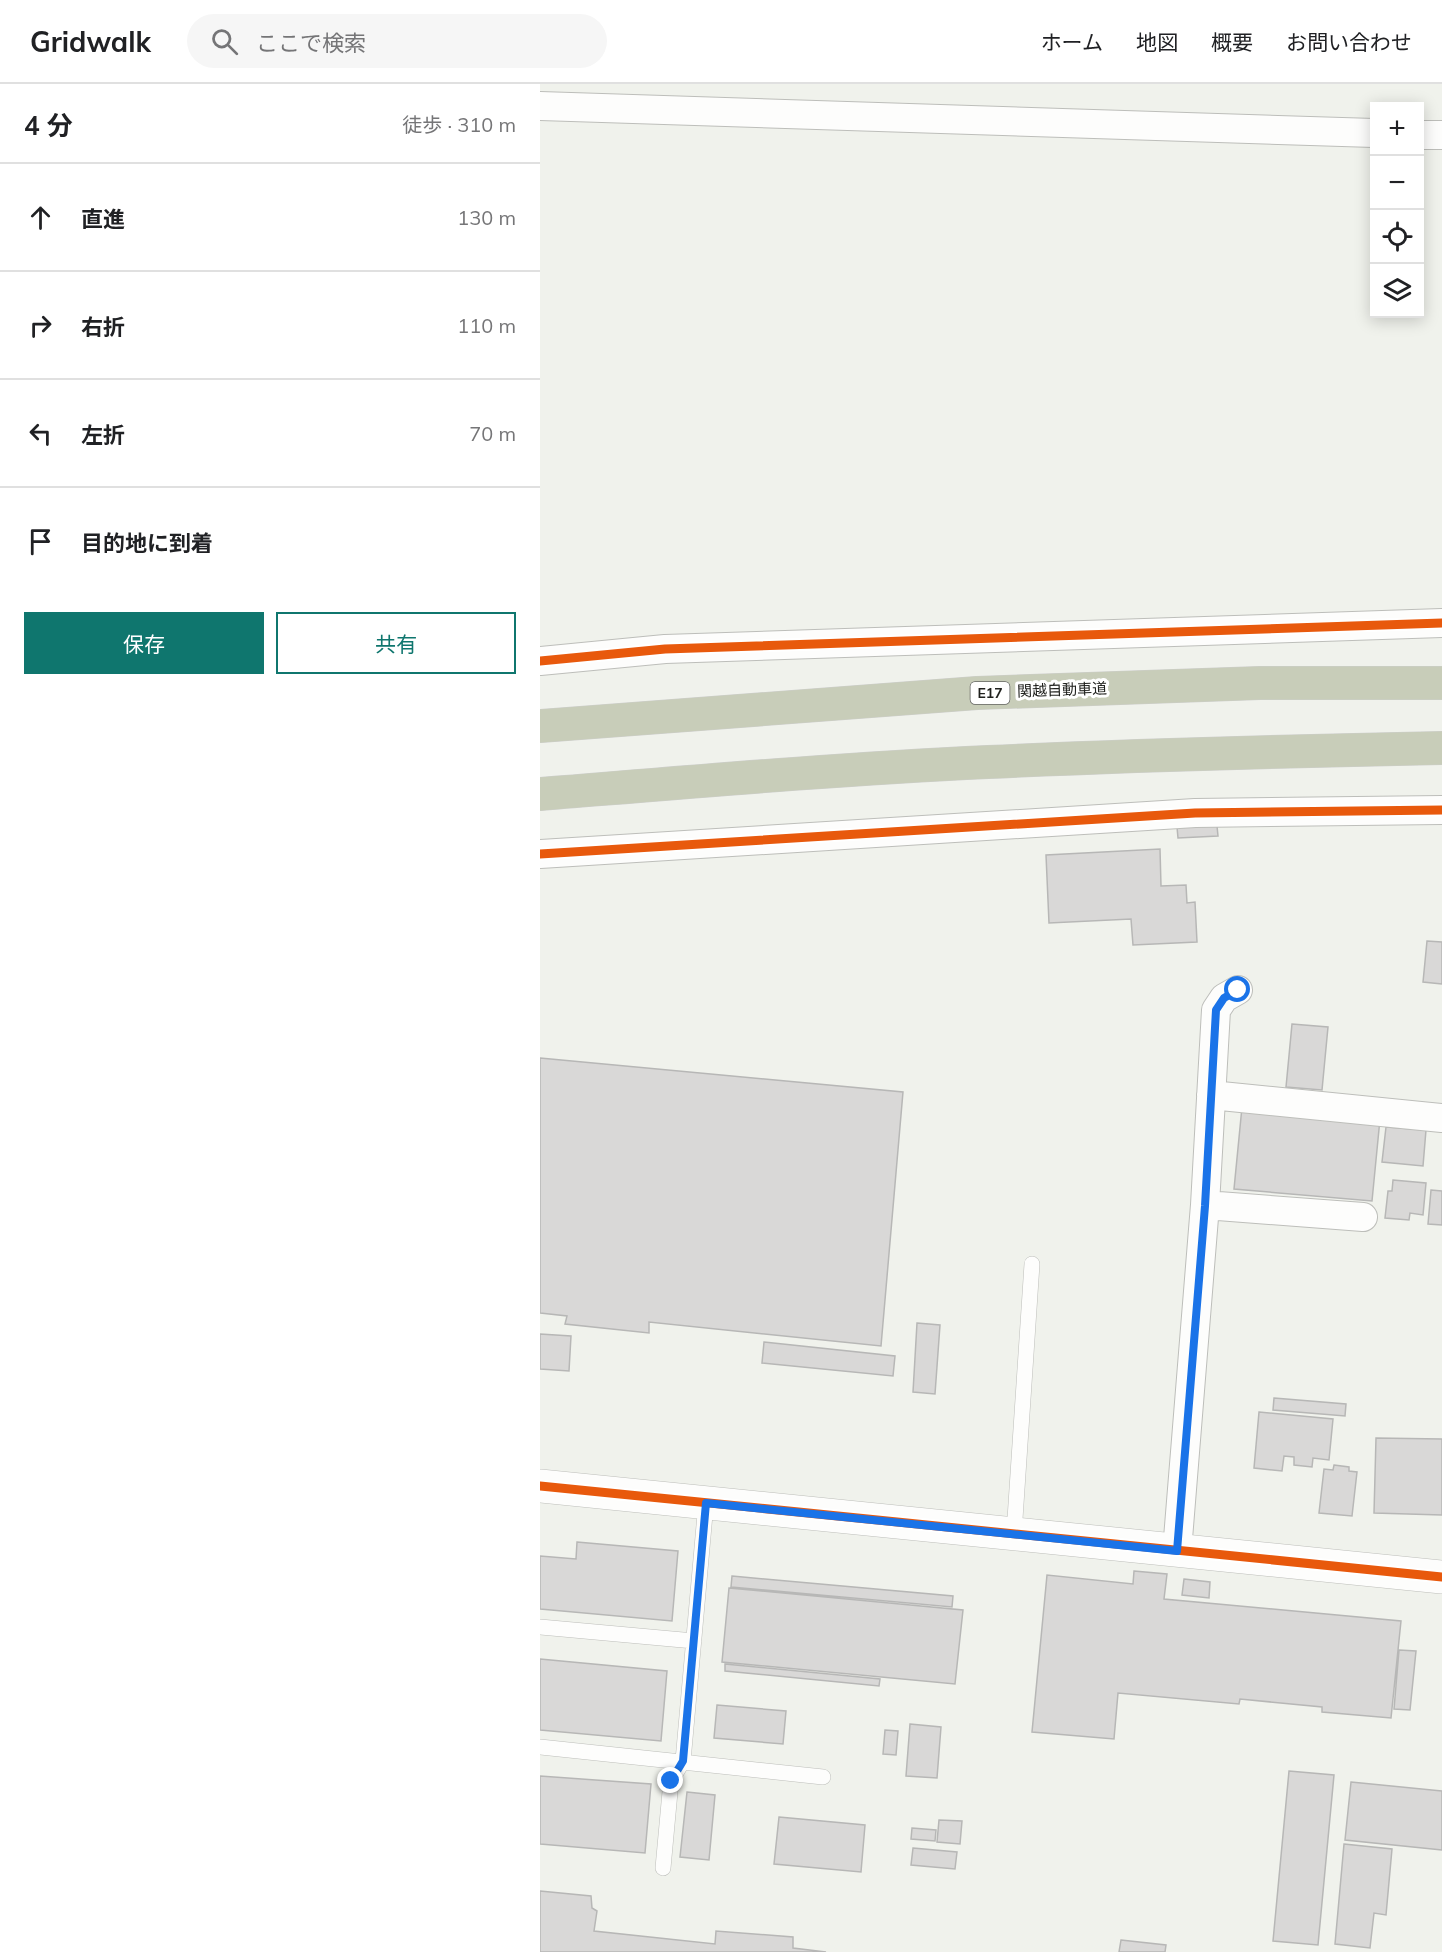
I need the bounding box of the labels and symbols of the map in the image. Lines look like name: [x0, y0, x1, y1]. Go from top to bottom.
street label: 関越自動車道: [1017, 678, 1107, 701]
road number: E17: [970, 682, 1010, 704]
route start: [1224, 976, 1250, 1002]
route end: [657, 1767, 683, 1793]

